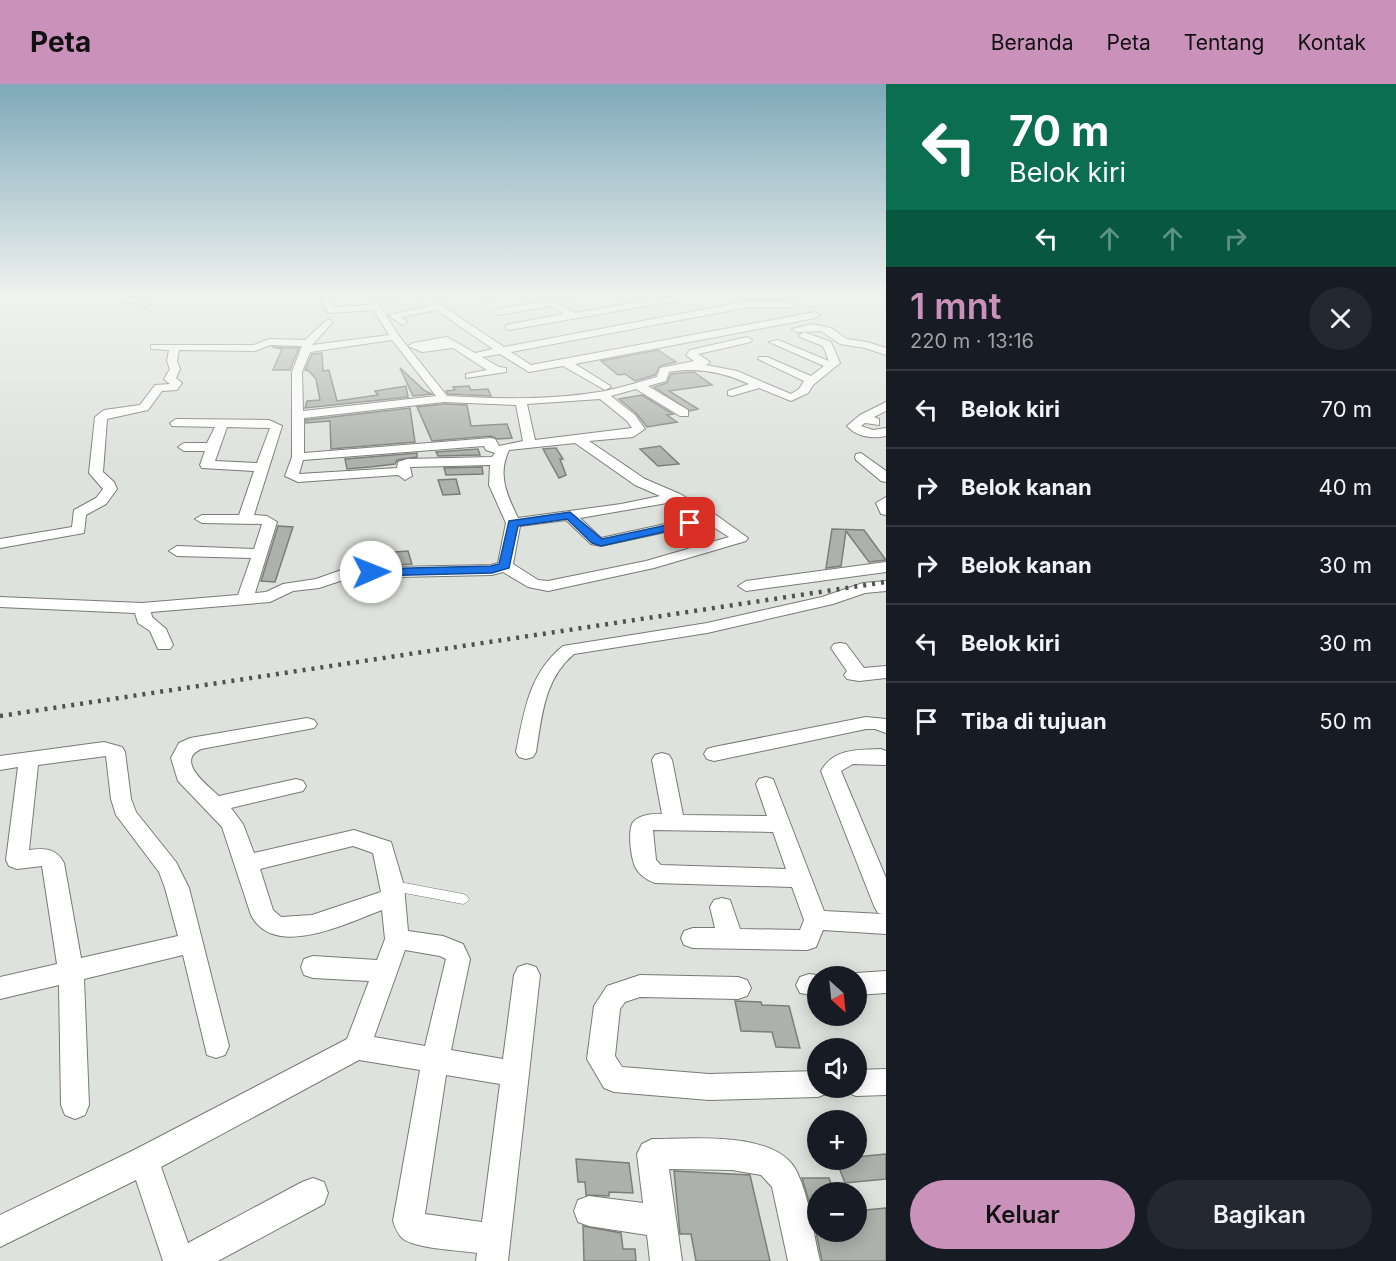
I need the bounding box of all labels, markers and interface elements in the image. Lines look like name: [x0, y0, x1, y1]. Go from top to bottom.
text: Peta: [30, 25, 91, 59]
text: Beranda: [991, 30, 1073, 55]
text: Peta: [1106, 30, 1151, 55]
text: Tentang: [1184, 30, 1264, 55]
text: Kontak: [1297, 30, 1366, 55]
text: 70 m: [1009, 105, 1109, 156]
icon: left: [910, 108, 988, 186]
text: Belok kiri: [1009, 156, 1126, 189]
icon: left: [1030, 222, 1063, 255]
icon: ahead: [1093, 222, 1126, 255]
icon: ahead: [1156, 222, 1189, 255]
icon: right: [1219, 222, 1252, 255]
text: 1 mnt: [910, 284, 1001, 328]
button: close: [1309, 287, 1372, 350]
text: 220 m · 13:16: [910, 329, 1034, 353]
icon: left: [910, 393, 943, 426]
text: Belok kiri: [961, 396, 1060, 422]
text: 70 m: [1321, 396, 1372, 422]
icon: right: [910, 471, 943, 504]
text: Belok kanan: [961, 474, 1092, 500]
text: 40 m: [1318, 474, 1372, 500]
pin: [664, 497, 715, 548]
icon: arrive: [673, 506, 706, 539]
position arrow: [339, 540, 403, 604]
icon: right: [910, 549, 943, 582]
text: Belok kanan: [961, 552, 1092, 578]
text: 30 m: [1319, 552, 1372, 578]
icon: left: [910, 627, 943, 660]
text: Belok kiri: [961, 630, 1060, 656]
text: 30 m: [1319, 630, 1372, 656]
icon: arrive: [910, 705, 943, 738]
text: Tiba di tujuan: [961, 708, 1107, 734]
text: 50 m: [1319, 708, 1372, 734]
north arrow: [807, 966, 867, 1026]
map controls: [807, 966, 867, 1242]
button: sound: [807, 1038, 867, 1098]
button: +: [807, 1110, 867, 1170]
button: Keluar: [910, 1180, 1135, 1249]
button: Bagikan: [1147, 1180, 1372, 1249]
button: −: [807, 1182, 867, 1242]

